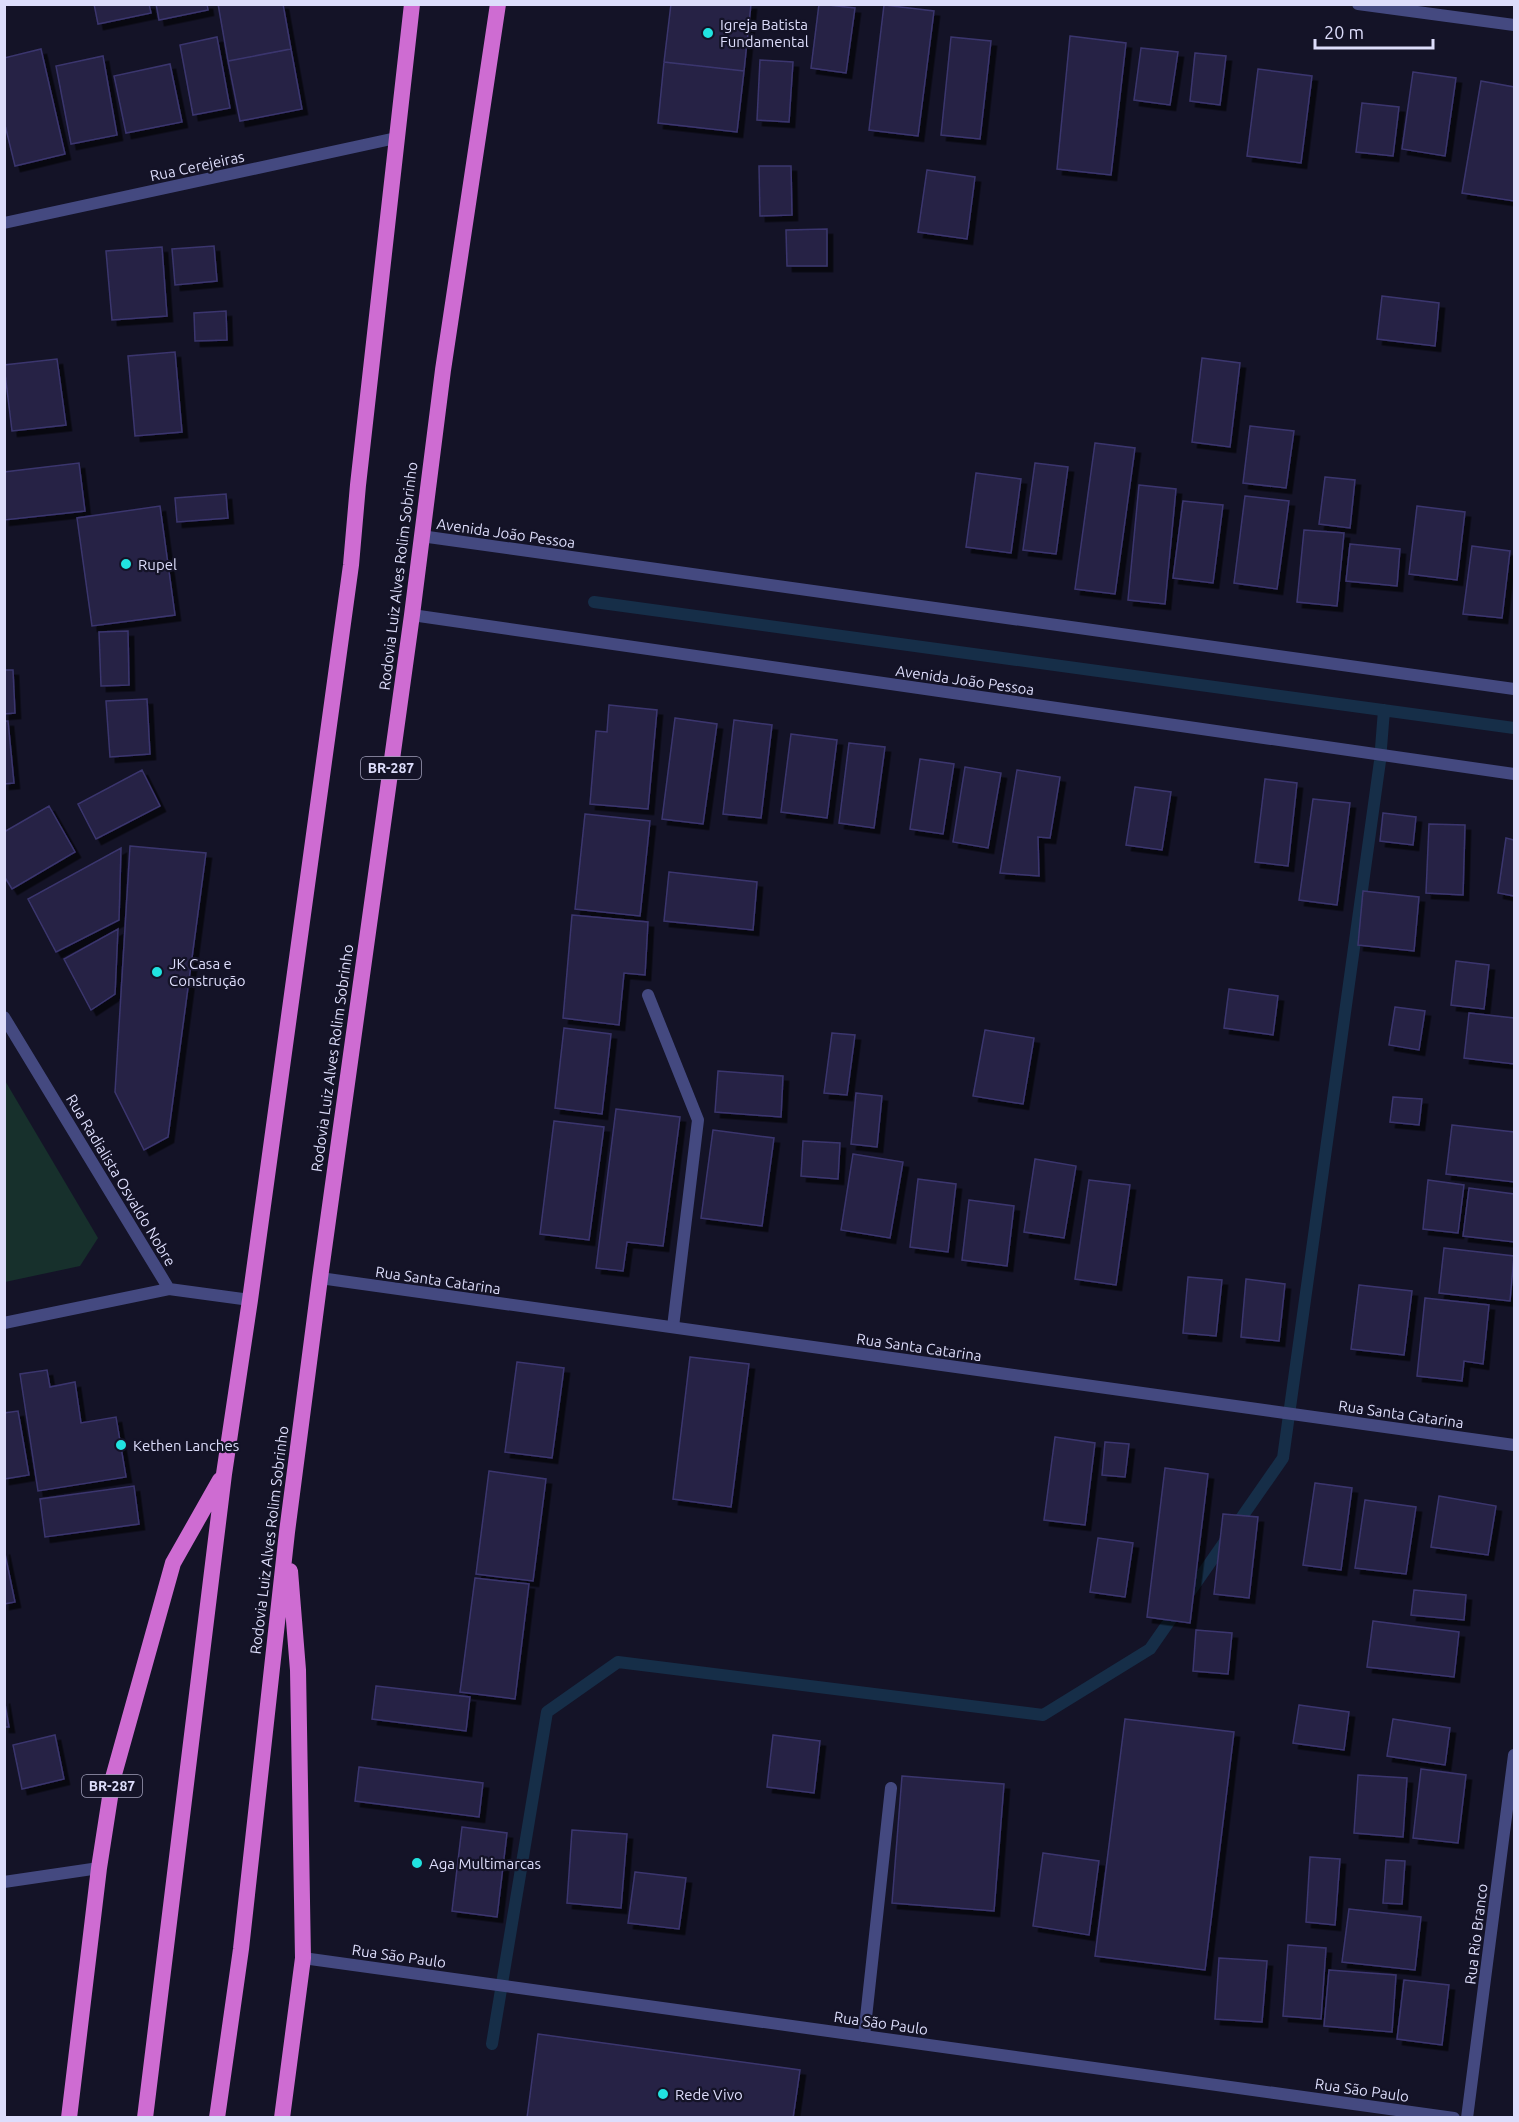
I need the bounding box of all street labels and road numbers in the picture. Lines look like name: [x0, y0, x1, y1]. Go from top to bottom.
street label: Rua Cerejeiras: [148, 148, 246, 184]
street label: Rodovia Luiz Alves Rolim Sobrinho: [376, 461, 420, 691]
street label: Avenida João Pessoa: [436, 515, 576, 551]
street label: Avenida João Pessoa: [895, 662, 1035, 698]
road number: BR-287: [361, 757, 421, 779]
street label: Rodovia Luiz Alves Rolim Sobrinho: [308, 943, 356, 1173]
street label: Rua Radialista Osvaldo Nobre: [63, 1091, 179, 1269]
street label: Rua Santa Catarina: [374, 1263, 502, 1297]
street label: Rua Santa Catarina: [855, 1330, 983, 1364]
street label: Rua Santa Catarina: [1337, 1397, 1465, 1431]
street label: Rodovia Luiz Alves Rolim Sobrinho: [247, 1425, 291, 1655]
road number: BR-287: [82, 1775, 142, 1797]
street label: Rua Rio Branco: [1461, 1883, 1491, 1985]
street label: Rua São Paulo: [351, 1941, 447, 1971]
street label: Rua São Paulo: [833, 2008, 929, 2038]
street label: Rua São Paulo: [1314, 2075, 1410, 2105]

